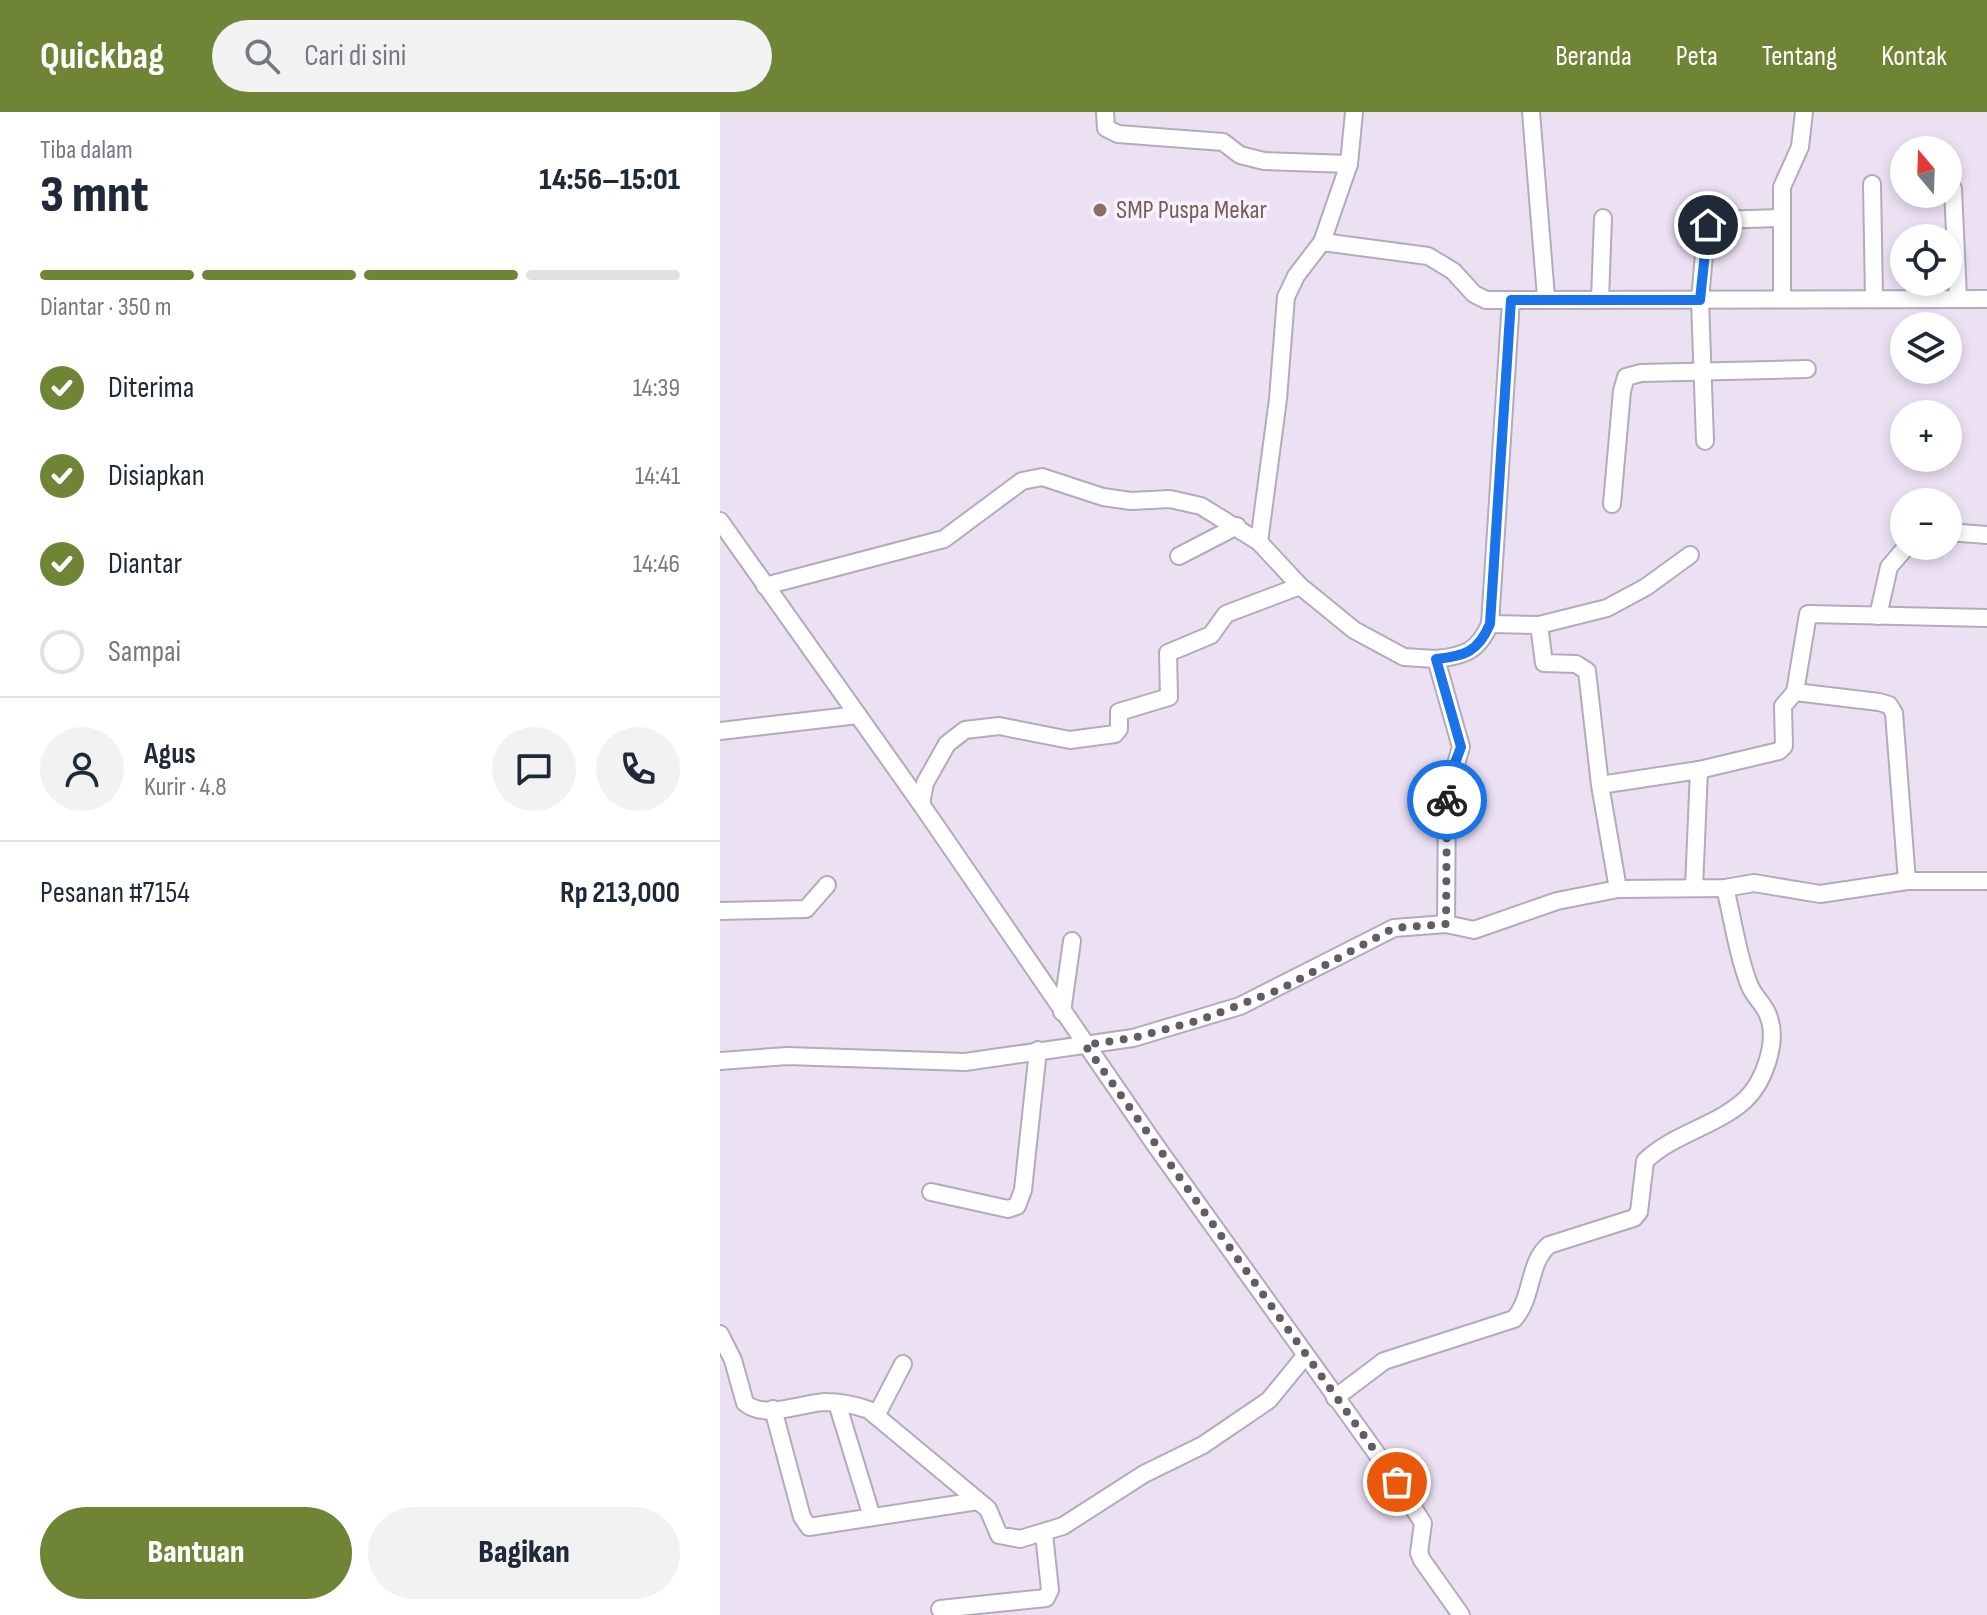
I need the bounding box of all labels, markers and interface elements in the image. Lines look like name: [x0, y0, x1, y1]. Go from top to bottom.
search box: [212, 20, 772, 92]
text: Quickbag: [40, 34, 164, 79]
icon: search: [240, 34, 284, 78]
text: Cari di sini: [304, 38, 406, 74]
text: Beranda: [1555, 40, 1632, 73]
text: Peta: [1676, 40, 1718, 73]
text: Tentang: [1762, 40, 1837, 73]
text: Kontak: [1881, 40, 1947, 73]
text: Tiba dalam: [40, 135, 133, 166]
north arrow: [1890, 136, 1962, 208]
map controls: [1890, 136, 1962, 560]
text: 14:56–15:01: [539, 162, 680, 198]
text: 3 mnt: [40, 164, 148, 227]
pin: [1674, 191, 1742, 259]
place label: SMP Puspa Mekar: [1116, 195, 1268, 226]
marker: SMP Puspa Mekar: [1091, 201, 1109, 219]
icon: home: [1686, 203, 1730, 247]
button: locate: [1890, 224, 1962, 296]
text: Diantar · 350 m: [40, 292, 171, 323]
button: layers: [1890, 312, 1962, 384]
icon: check: [40, 366, 84, 410]
text: Diterima: [108, 370, 194, 406]
text: 14:39: [633, 373, 680, 404]
button: +: [1890, 400, 1962, 472]
icon: check: [40, 454, 84, 498]
text: Disiapkan: [108, 458, 205, 494]
text: 14:41: [635, 461, 680, 492]
button: −: [1890, 488, 1962, 560]
icon: check: [40, 542, 84, 586]
text: Diantar: [108, 546, 182, 582]
text: 14:46: [633, 549, 680, 580]
text: Sampai: [108, 634, 181, 670]
button: person: [40, 727, 124, 811]
button: chat: [492, 727, 576, 811]
button: phone: [596, 727, 680, 811]
text: Agus: [144, 736, 196, 772]
courier: [1407, 760, 1487, 840]
text: Kurir · 4.8: [144, 772, 227, 803]
icon: bike: [1425, 778, 1469, 822]
text: Pesanan #7154: [40, 875, 190, 911]
text: Rp 213,000: [560, 875, 680, 911]
pin: [1363, 1448, 1431, 1516]
icon: bag: [1375, 1460, 1419, 1504]
button: Bantuan: [40, 1507, 352, 1599]
button: Bagikan: [368, 1507, 680, 1599]

